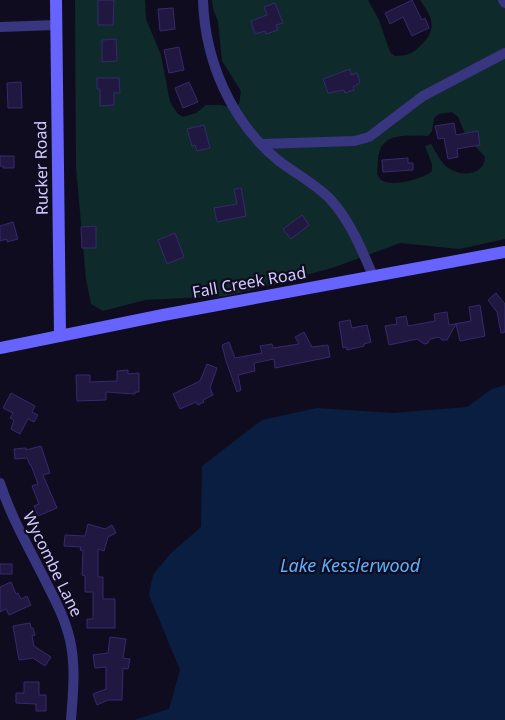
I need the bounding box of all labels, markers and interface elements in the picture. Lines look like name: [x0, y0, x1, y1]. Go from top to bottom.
street label: Rucker Road: [29, 121, 53, 215]
street label: Fall Creek Road: [190, 261, 308, 303]
street label: Wycombe Lane: [18, 508, 88, 620]
water label: Lake Kesslerwood: [280, 553, 421, 577]

